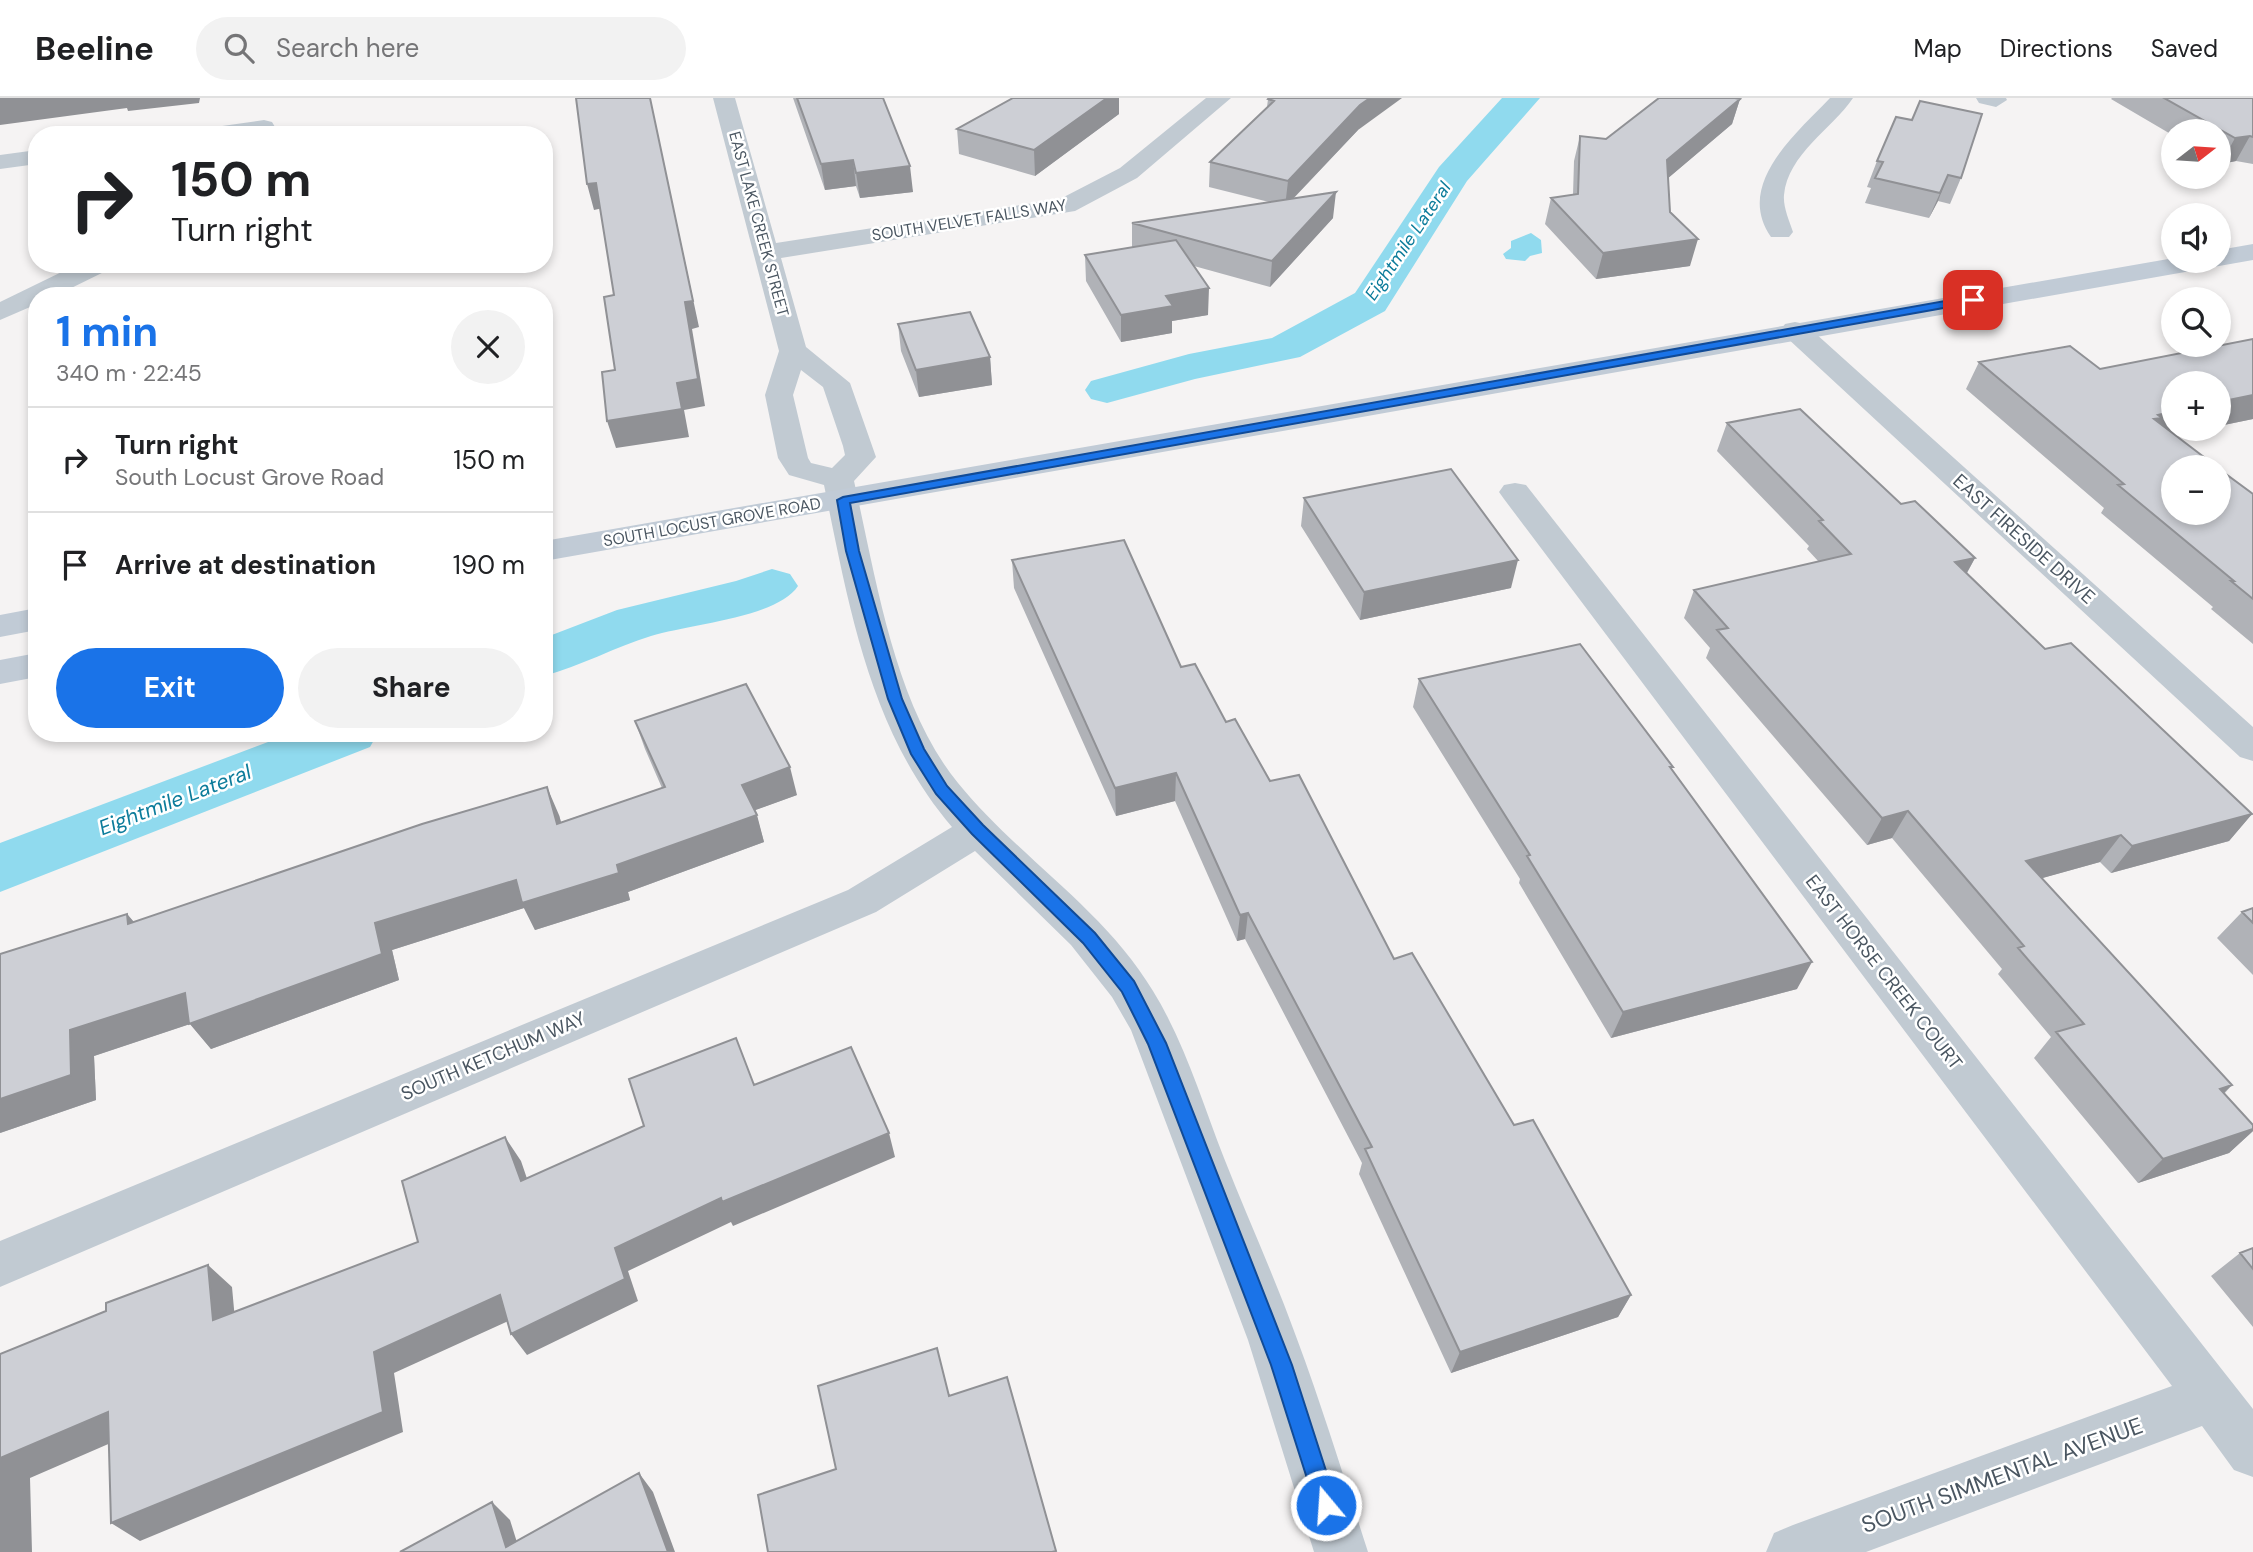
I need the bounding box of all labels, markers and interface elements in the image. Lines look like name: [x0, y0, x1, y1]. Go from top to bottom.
search box: [196, 17, 686, 80]
text: Beeline: [35, 27, 154, 70]
icon: search: [220, 29, 258, 67]
text: Search here: [276, 31, 419, 65]
text: Map: [1914, 33, 1962, 64]
text: Directions: [2000, 33, 2113, 64]
text: Saved: [2151, 33, 2218, 64]
north arrow: [2161, 119, 2231, 189]
map controls: [2161, 119, 2231, 525]
street label: EAST LAKE CREEK STREET: [724, 129, 794, 319]
text: 150 m: [171, 147, 311, 211]
icon: right: [56, 154, 147, 245]
water label: Eightmile Lateral: [1359, 176, 1457, 305]
street label: SOUTH VELVET FALLS WAY: [870, 194, 1068, 246]
button: sound: [2161, 203, 2231, 273]
text: Turn right: [171, 209, 313, 251]
pin: [1943, 270, 2003, 330]
icon: arrive: [1954, 281, 1992, 319]
button: search: [2161, 287, 2231, 357]
text: 1 min: [56, 304, 158, 359]
button: close: [451, 310, 525, 384]
text: 340 m · 22:45: [56, 358, 202, 388]
button: +: [2161, 371, 2231, 441]
text: Turn right: [115, 428, 239, 462]
icon: right: [56, 441, 94, 479]
text: 150 m: [453, 443, 525, 477]
button: −: [2161, 455, 2231, 525]
text: South Locust Grove Road: [115, 462, 384, 492]
street label: EAST FIRESIDE DRIVE: [1948, 468, 2100, 610]
street label: SOUTH LOCUST GROVE ROAD: [602, 493, 822, 551]
icon: arrive: [56, 546, 94, 584]
text: Arrive at destination: [115, 548, 376, 582]
text: 190 m: [453, 548, 525, 582]
button: Exit: [56, 648, 284, 728]
button: Share: [298, 648, 525, 728]
water label: Eightmile Lateral: [95, 758, 255, 842]
street label: EAST HORSE CREEK COURT: [1800, 869, 1968, 1075]
street label: SOUTH KETCHUM WAY: [397, 1006, 589, 1106]
street label: SOUTH SIMMENTAL AVENUE: [1857, 1410, 2147, 1540]
position arrow: [1289, 1468, 1363, 1542]

